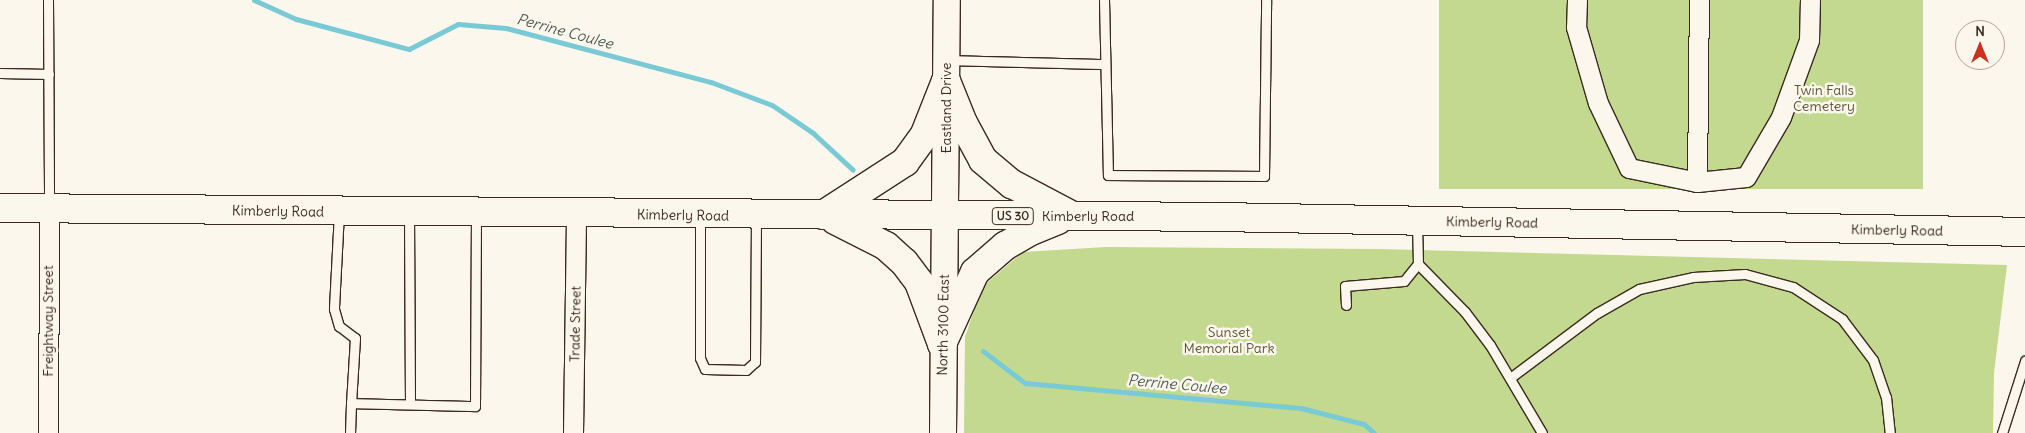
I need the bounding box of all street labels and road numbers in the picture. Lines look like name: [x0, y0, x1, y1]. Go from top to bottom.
street label: Eastland Drive: [938, 62, 954, 154]
street label: Kimberly Road: [232, 202, 324, 220]
street label: Kimberly Road: [637, 206, 729, 224]
road number: US 30: [992, 207, 1034, 226]
street label: Kimberly Road: [1042, 208, 1134, 224]
street label: Kimberly Road: [1446, 213, 1538, 231]
street label: Kimberly Road: [1851, 221, 1943, 239]
street label: Freightway Street: [40, 265, 56, 377]
street label: North 3100 East: [934, 274, 952, 376]
street label: Trade Street: [566, 286, 584, 362]

